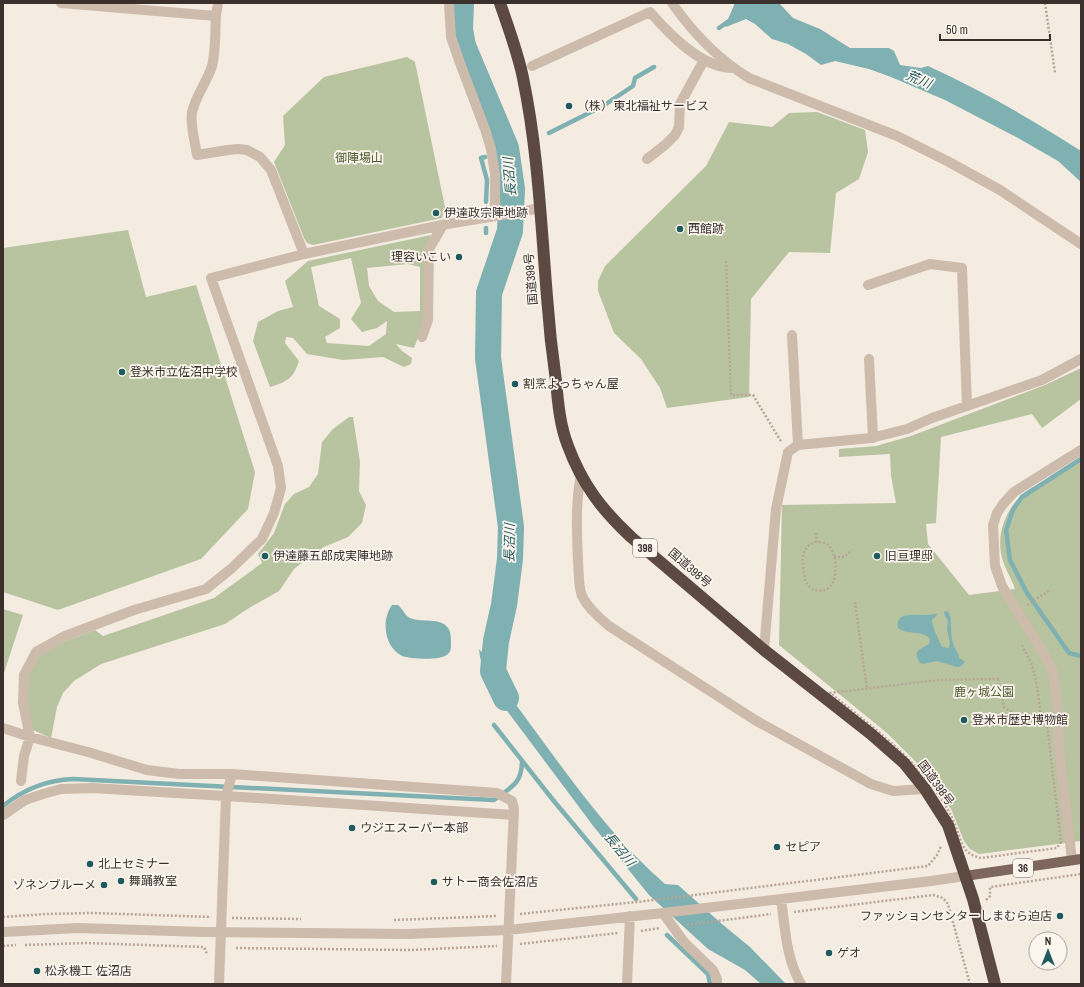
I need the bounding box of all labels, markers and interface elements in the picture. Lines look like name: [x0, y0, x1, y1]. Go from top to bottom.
scale bar: [940, 16, 1050, 42]
text: 50 m: [946, 22, 968, 38]
water label: 荒川: [904, 67, 936, 93]
place label: （株）東北福祉サービス: [577, 98, 709, 114]
marker: （株）東北福祉サービス: [564, 101, 574, 111]
park label: 御陣場山: [335, 150, 383, 166]
water label: 長沼川: [499, 155, 520, 197]
place label: 伊達政宗陣地跡: [444, 205, 528, 221]
marker: 伊達政宗陣地跡: [431, 208, 441, 218]
place label: 西館跡: [688, 221, 724, 237]
marker: 西館跡: [675, 224, 685, 234]
place label: 理容いこい: [391, 249, 451, 265]
marker: 理容いこい: [454, 252, 464, 262]
street label: 国道398号: [521, 252, 541, 306]
place label: 登米市立佐沼中学校: [130, 364, 238, 380]
marker: 登米市立佐沼中学校: [117, 367, 127, 377]
place label: 割烹よっちゃん屋: [523, 376, 619, 392]
marker: 割烹よっちゃん屋: [510, 379, 520, 389]
water label: 長沼川: [501, 521, 518, 563]
road number: 398: [633, 539, 657, 557]
street label: 国道398号: [665, 545, 715, 591]
place label: 伊達藤五郎成実陣地跡: [273, 548, 393, 564]
place label: 旧亘理邸: [885, 548, 933, 564]
marker: 伊達藤五郎成実陣地跡: [260, 551, 270, 561]
marker: 旧亘理邸: [872, 551, 882, 561]
park label: 鹿ヶ城公園: [954, 684, 1014, 700]
place label: 登米市歴史博物館: [972, 712, 1068, 728]
marker: 登米市歴史博物館: [959, 715, 969, 725]
street label: 国道398号: [914, 757, 958, 809]
place label: ウジエスーパー本部: [360, 820, 468, 836]
marker: ウジエスーパー本部: [347, 823, 357, 833]
water label: 長沼川: [601, 829, 640, 871]
place label: セピア: [785, 839, 821, 855]
marker: セピア: [772, 842, 782, 852]
place label: 北上セミナー: [98, 856, 170, 872]
marker: 北上セミナー: [85, 859, 95, 869]
road number: 36: [1013, 859, 1033, 877]
place label: 舞踊教室: [129, 873, 177, 889]
place label: サトー商会佐沼店: [442, 874, 538, 890]
marker: 舞踊教室: [116, 876, 126, 886]
place label: ゾネンブルーメ: [13, 877, 96, 893]
marker: サトー商会佐沼店: [429, 877, 439, 887]
marker: ゾネンブルーメ: [99, 880, 109, 890]
place label: ファッションセンターしまむら迫店: [860, 908, 1052, 924]
marker: ファッションセンターしまむら迫店: [1055, 911, 1065, 921]
north arrow: [1028, 931, 1068, 971]
text: N: [1045, 934, 1051, 948]
place label: ゲオ: [837, 945, 861, 961]
marker: ゲオ: [824, 948, 834, 958]
place label: 松永機工 佐沼店: [45, 963, 132, 979]
marker: 松永機工 佐沼店: [32, 966, 42, 976]

